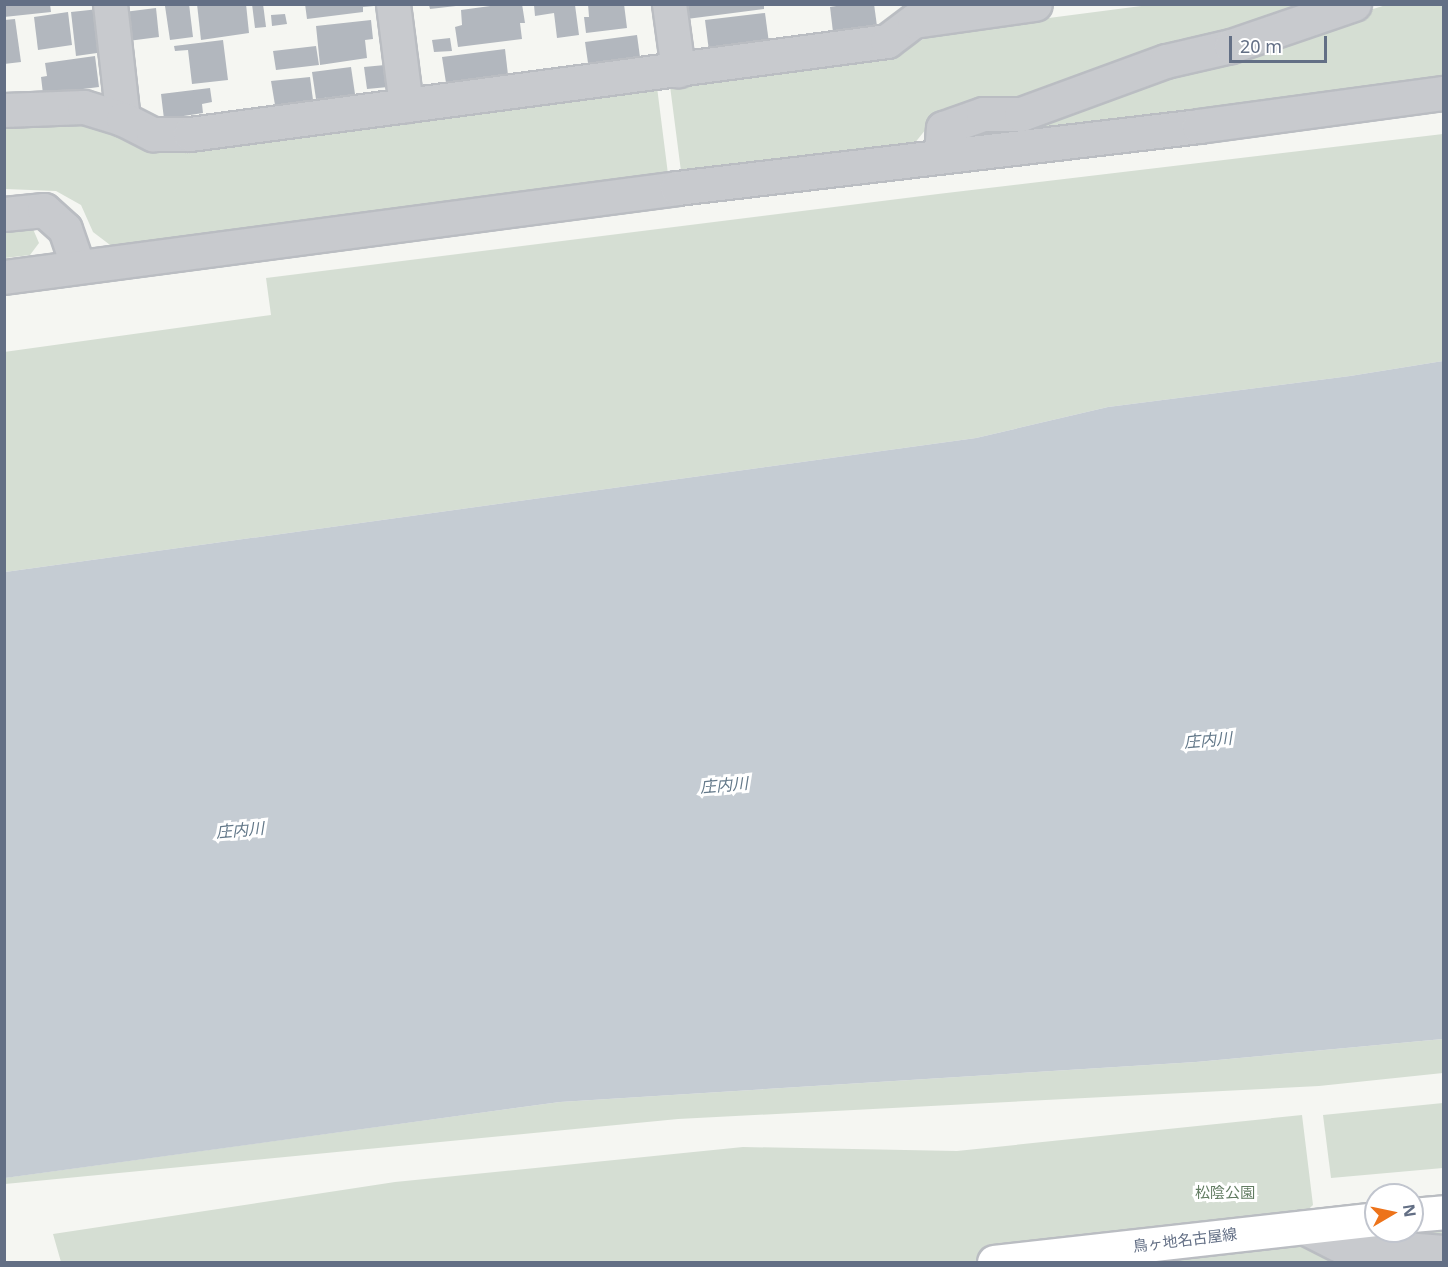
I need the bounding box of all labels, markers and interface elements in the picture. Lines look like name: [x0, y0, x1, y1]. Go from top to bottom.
scale bar: [1232, 24, 1330, 62]
text: 20 m: [1240, 34, 1282, 58]
water label: 庄内川: [1183, 728, 1233, 752]
water label: 庄内川: [699, 773, 749, 797]
water label: 庄内川: [215, 818, 265, 842]
north arrow: [1364, 1183, 1424, 1243]
park label: 松陰公園: [1195, 1184, 1255, 1202]
text: N: [1398, 1202, 1422, 1219]
street label: 鳥ヶ地名古屋線: [1132, 1225, 1238, 1255]

